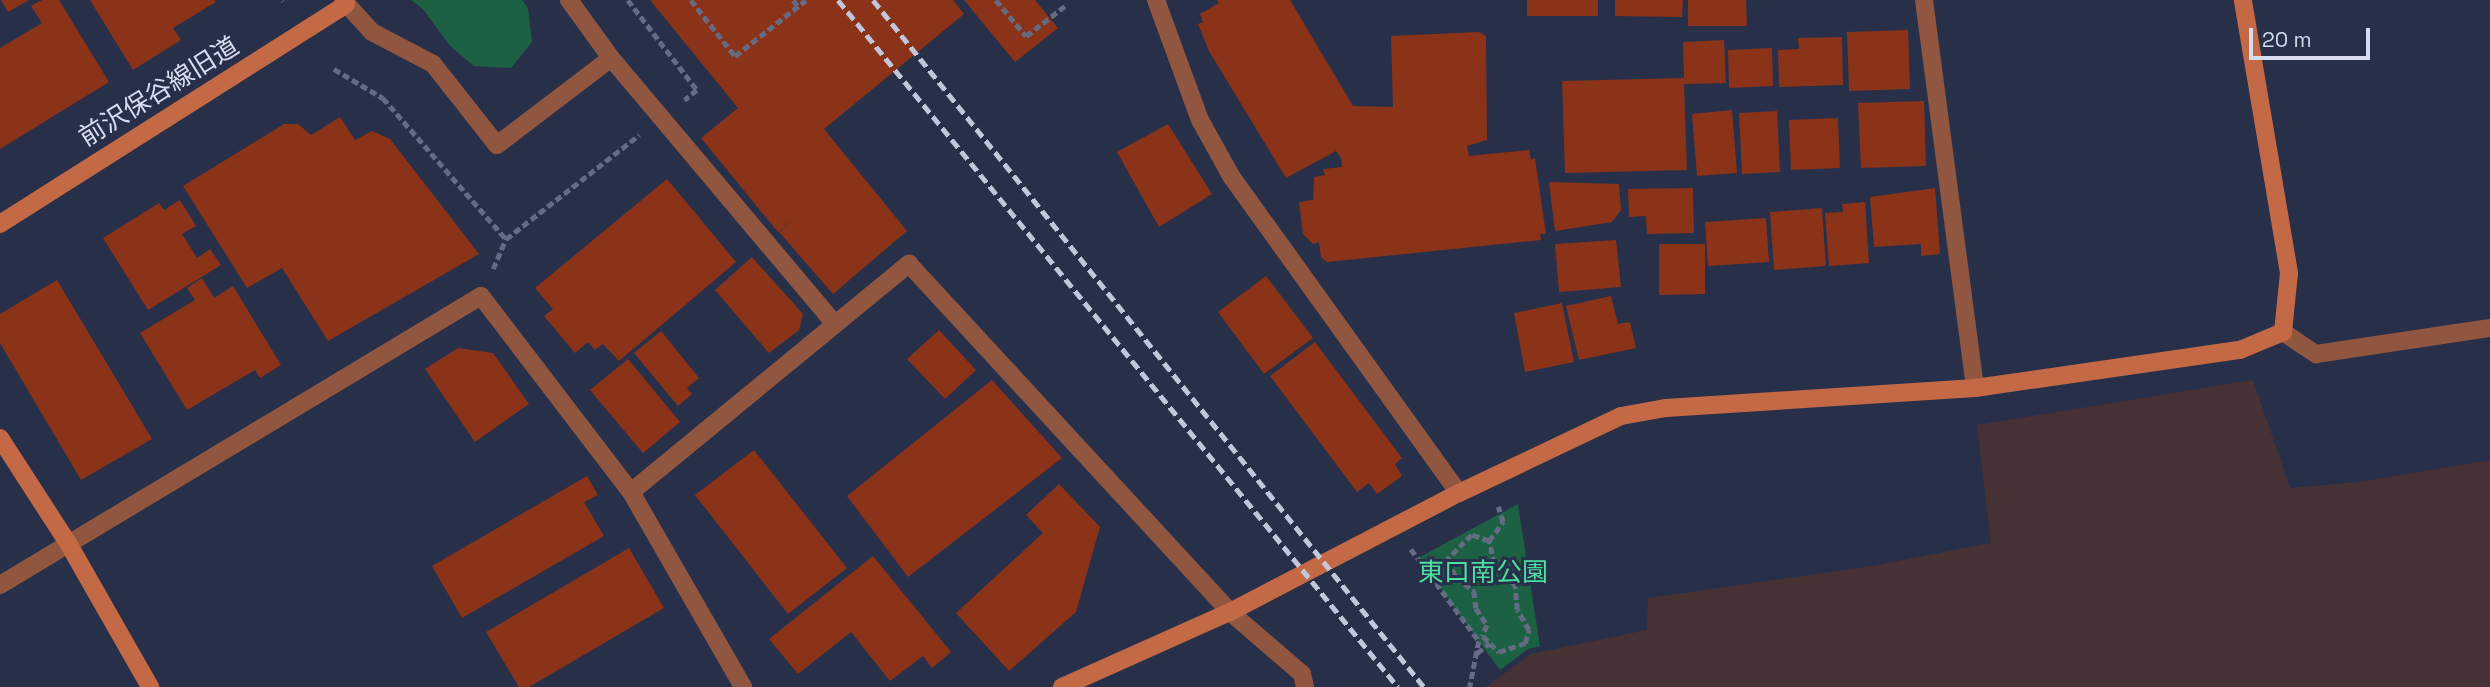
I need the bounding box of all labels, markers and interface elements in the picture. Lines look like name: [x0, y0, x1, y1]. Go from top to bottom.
scale bar: [2252, 14, 2373, 58]
text: 20 m: [2262, 26, 2312, 53]
street label: 前沢保谷線旧道: [74, 31, 244, 153]
park label: 東口南公園: [1418, 557, 1548, 589]

